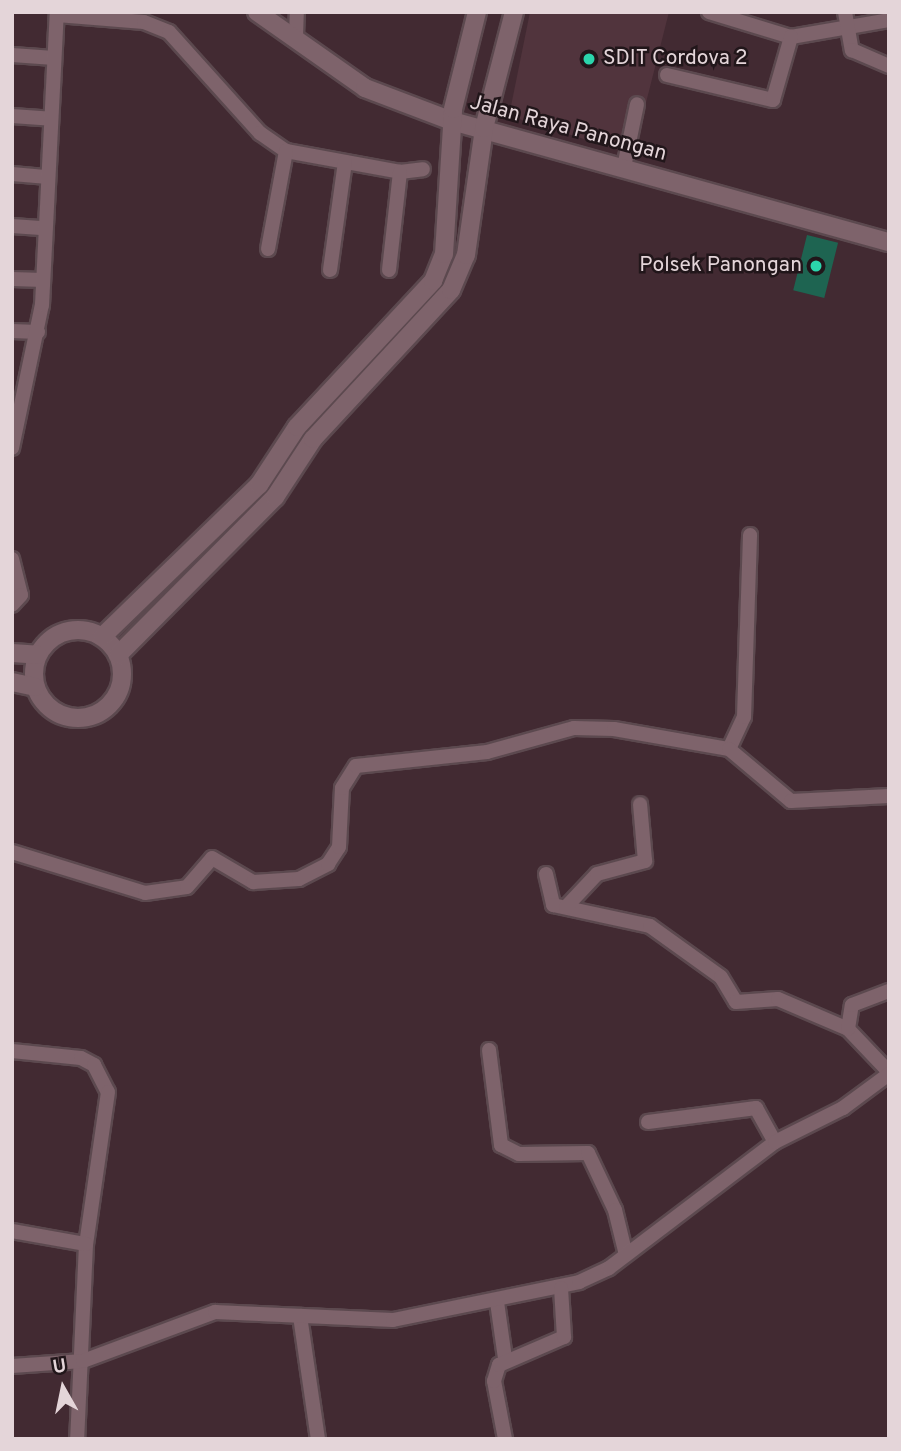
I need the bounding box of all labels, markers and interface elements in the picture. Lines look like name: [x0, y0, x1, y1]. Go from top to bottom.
place label: SDIT Cordova 2: [603, 46, 748, 72]
marker: SDIT Cordova 2: [581, 51, 597, 67]
street label: Jalan Raya Panongan: [467, 91, 669, 167]
place label: Polsek Panongan: [639, 253, 802, 279]
marker: Polsek Panongan: [808, 258, 824, 274]
north arrow: [28, 1353, 98, 1423]
text: U: [51, 1354, 68, 1380]

